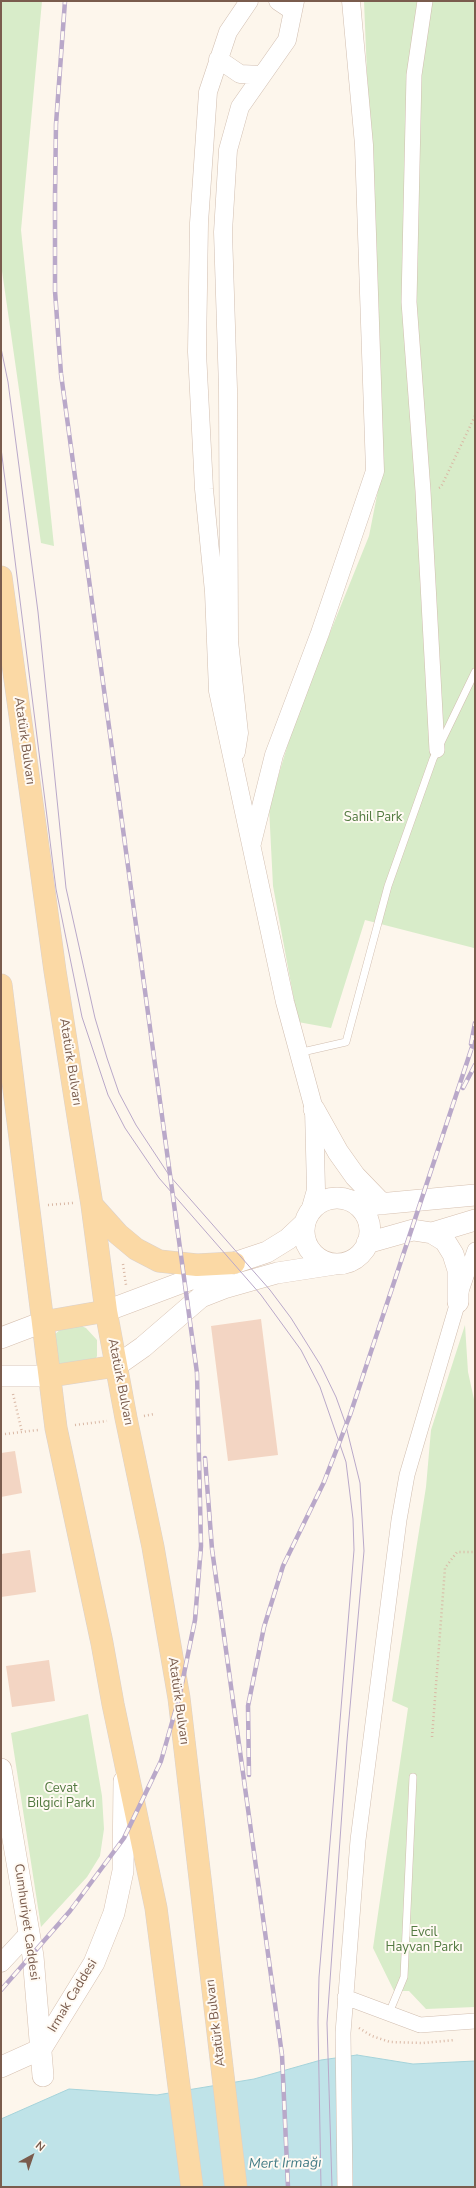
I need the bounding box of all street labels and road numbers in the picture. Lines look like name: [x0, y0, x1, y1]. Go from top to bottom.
street label: Atatürk Bulvarı: [10, 696, 38, 786]
street label: Atatürk Bulvarı: [55, 1017, 85, 1107]
street label: Atatürk Bulvarı: [104, 1337, 136, 1427]
street label: Atatürk Bulvarı: [164, 1656, 192, 1746]
street label: Cumhuriyet Caddesi: [10, 1863, 42, 1981]
street label: Irmak Caddesi: [45, 1957, 101, 2035]
street label: Atatürk Bulvarı: [203, 1978, 229, 2068]

